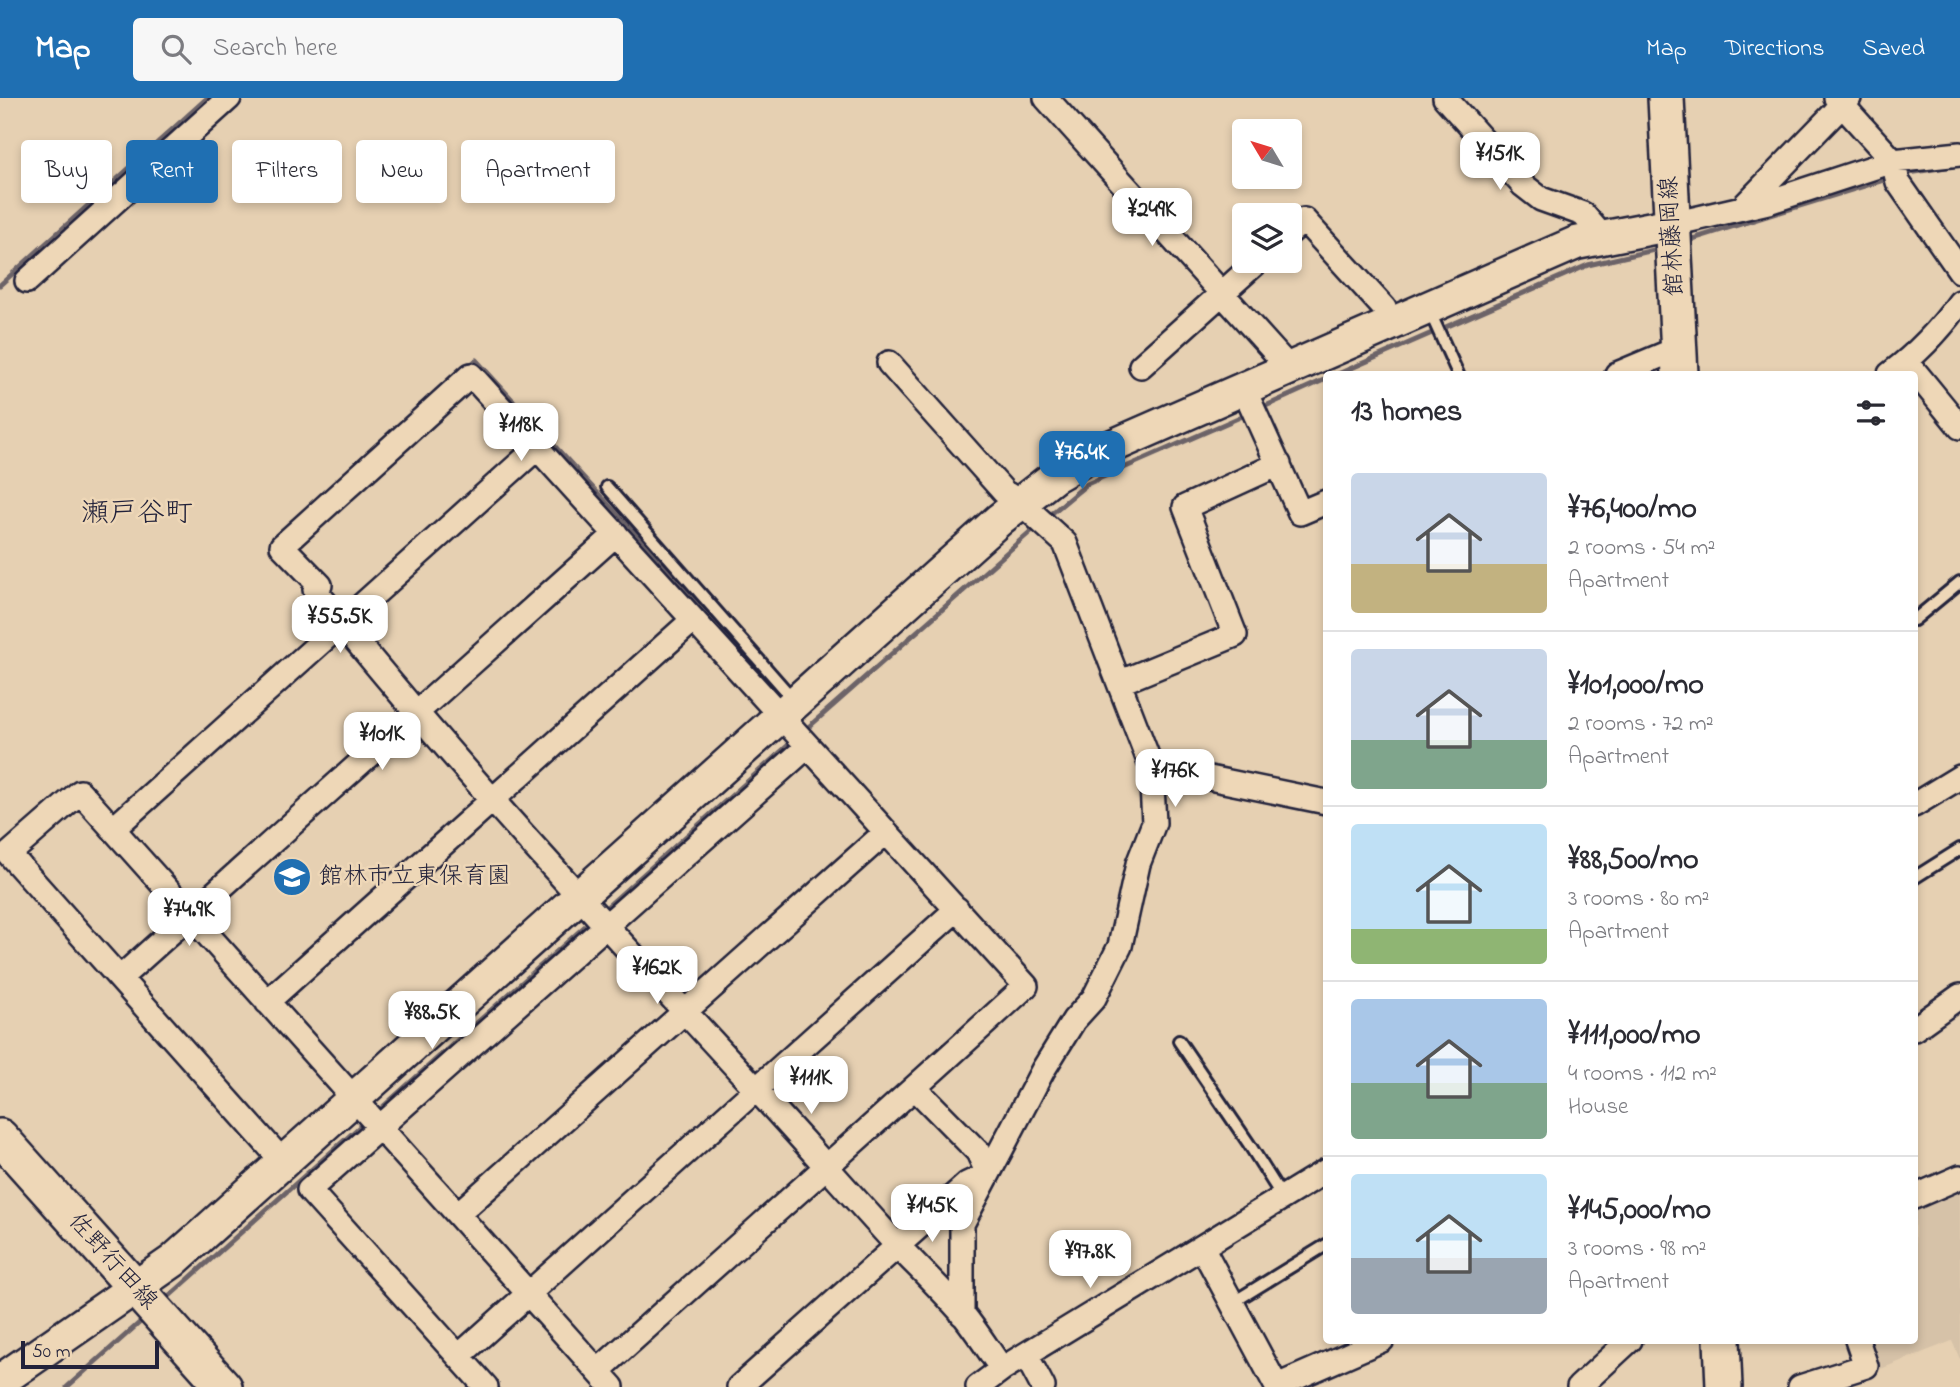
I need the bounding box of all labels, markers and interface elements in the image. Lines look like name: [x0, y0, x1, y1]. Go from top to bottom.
search box: [133, 18, 623, 81]
text: Map: [35, 25, 91, 73]
icon: search: [157, 30, 195, 68]
text: Search here: [213, 30, 337, 68]
text: Map: [1646, 32, 1687, 67]
text: Directions: [1725, 32, 1824, 67]
text: Saved: [1862, 32, 1925, 67]
north arrow: [1232, 119, 1302, 189]
map controls: [1232, 119, 1302, 273]
pin: ¥151K: [1451, 132, 1549, 192]
text: ¥151K: [1476, 138, 1524, 171]
chip: Buy: [21, 140, 112, 203]
chip: Rent: [126, 140, 218, 203]
chip: Filters: [232, 140, 342, 203]
chip: New: [356, 140, 447, 203]
chip: Apartment: [461, 140, 615, 203]
street label: 館林藤岡線: [1652, 175, 1694, 297]
pin: ¥249K: [1103, 188, 1201, 248]
text: ¥249K: [1128, 194, 1176, 227]
button: layers: [1232, 203, 1302, 273]
text: 13 homes: [1351, 391, 1462, 435]
icon: filters: [1852, 394, 1890, 432]
pin: ¥118K: [472, 404, 570, 463]
text: ¥118K: [499, 409, 543, 442]
pin: ¥76.4K: [1025, 432, 1139, 491]
text: ¥76.4K: [1055, 437, 1109, 470]
text: ¥76,400/mo: [1568, 488, 1697, 532]
district label: 瀬戸谷町: [81, 494, 193, 535]
icon: home: [1407, 501, 1491, 585]
text: 2 rooms · 54 m²: [1568, 532, 1715, 565]
text: Apartment: [1568, 565, 1669, 598]
pin: ¥55.5K: [283, 596, 397, 655]
text: ¥55.5K: [308, 601, 372, 634]
text: ¥101,000/mo: [1568, 664, 1704, 708]
icon: home: [1407, 677, 1491, 761]
text: 2 rooms · 72 m²: [1568, 708, 1714, 741]
pin: ¥101K: [333, 712, 431, 772]
text: ¥101K: [360, 718, 404, 751]
text: Apartment: [1568, 741, 1669, 774]
pin: ¥176K: [1126, 750, 1224, 809]
text: ¥176K: [1151, 755, 1199, 788]
text: ¥88,500/mo: [1568, 839, 1699, 883]
icon: home: [1407, 852, 1491, 936]
school or university icon: 館林市立東保育園: [271, 856, 313, 898]
place label: 館林市立東保育園: [319, 860, 511, 895]
text: 3 rooms · 80 m²: [1568, 883, 1709, 916]
pin: ¥74.9K: [132, 888, 246, 948]
text: ¥74.9K: [164, 894, 214, 927]
text: Apartment: [1568, 916, 1669, 949]
pin: ¥162K: [608, 946, 706, 1006]
text: ¥162K: [633, 952, 682, 985]
pin: ¥88.5K: [375, 992, 489, 1051]
text: ¥88.5K: [404, 997, 460, 1030]
text: ¥111,000/mo: [1568, 1014, 1701, 1058]
icon: home: [1407, 1027, 1491, 1111]
pin: ¥111K: [762, 1056, 860, 1116]
text: 4 rooms · 112 m²: [1568, 1058, 1717, 1091]
text: ¥111K: [790, 1062, 832, 1095]
text: House: [1568, 1091, 1628, 1124]
pin: ¥145K: [883, 1184, 981, 1244]
text: ¥145,000/mo: [1568, 1189, 1711, 1233]
text: ¥145K: [907, 1190, 957, 1223]
icon: home: [1407, 1202, 1491, 1286]
street label: 佐野行田線: [59, 1206, 165, 1318]
pin: ¥97.8K: [1033, 1230, 1147, 1290]
text: 3 rooms · 98 m²: [1568, 1233, 1706, 1266]
text: ¥97.8K: [1065, 1236, 1115, 1269]
text: Apartment: [1568, 1266, 1669, 1299]
scale bar: [21, 1338, 159, 1370]
text: 50 m: [32, 1339, 71, 1366]

